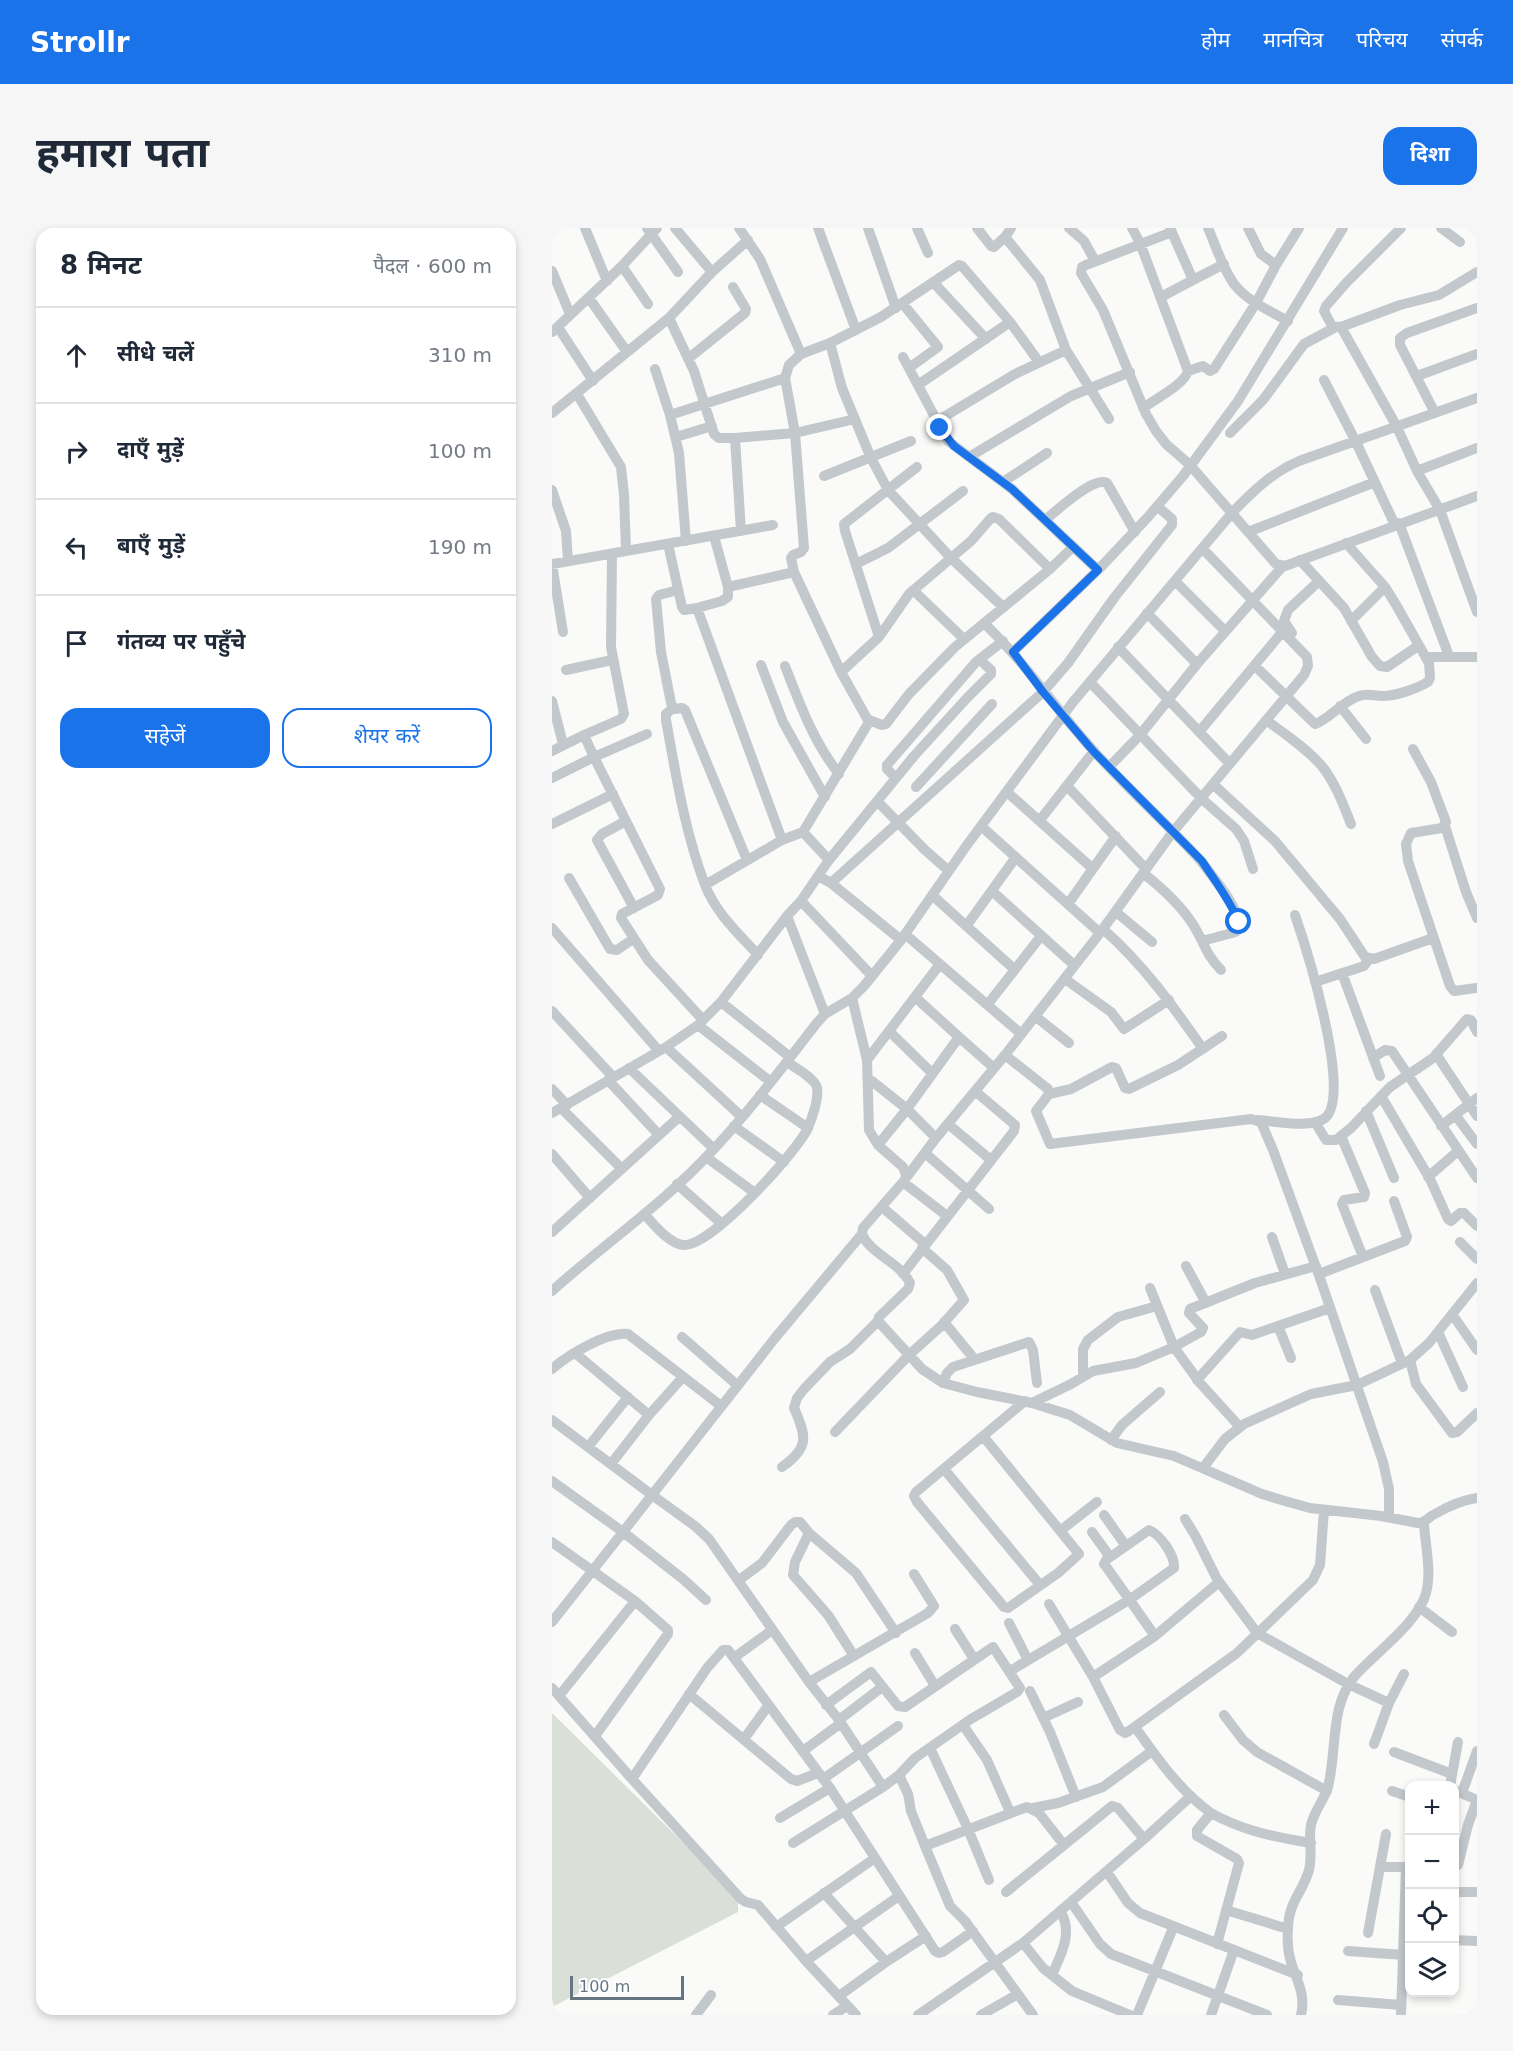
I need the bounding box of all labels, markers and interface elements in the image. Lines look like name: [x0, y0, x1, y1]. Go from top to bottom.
text: Strollr: [30, 26, 130, 59]
text: होम: [1201, 28, 1230, 52]
text: मानचित्र: [1263, 28, 1323, 52]
text: परिचय: [1356, 28, 1408, 52]
text: संपर्क: [1441, 28, 1483, 52]
button: दिशा: [1383, 127, 1477, 185]
text: हमारा पता: [36, 128, 209, 177]
text: 8 मिनट: [60, 250, 142, 280]
text: पैदल · 600 m: [373, 254, 492, 278]
icon: ahead: [60, 339, 93, 372]
text: सीधे चलें: [117, 341, 194, 366]
text: 310 m: [428, 343, 492, 367]
route end: [926, 414, 952, 440]
icon: right: [60, 435, 93, 468]
text: दाएँ मुड़ें: [117, 437, 184, 462]
text: 100 m: [428, 439, 492, 463]
icon: left: [60, 531, 93, 564]
text: बाएँ मुड़ें: [117, 533, 185, 558]
text: 190 m: [428, 535, 492, 559]
icon: arrive: [60, 627, 93, 660]
text: गंतव्य पर पहुँचे: [117, 629, 245, 654]
button: सहेजें: [60, 708, 270, 768]
button: शेयर करें: [282, 708, 492, 768]
route start: [1225, 908, 1251, 934]
map controls: [1405, 1781, 1459, 1997]
button: +: [1405, 1781, 1459, 1835]
button: −: [1405, 1835, 1459, 1889]
button: locate: [1405, 1889, 1459, 1943]
button: layers: [1405, 1943, 1459, 1997]
scale bar: [570, 1973, 684, 2000]
text: 100 m: [579, 1977, 630, 1996]

